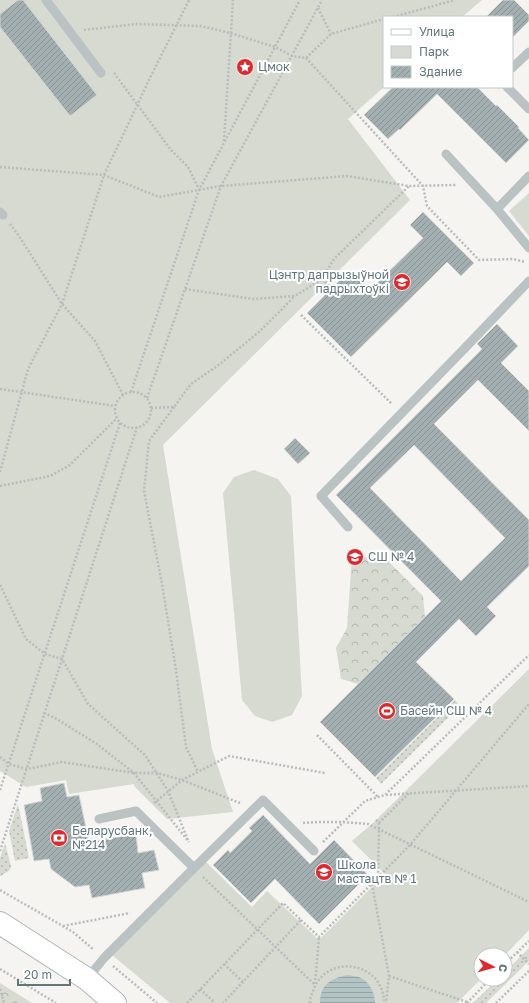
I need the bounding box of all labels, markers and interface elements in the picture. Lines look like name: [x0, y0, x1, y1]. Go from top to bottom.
legend: [383, 16, 513, 88]
text: Улица: [419, 24, 455, 39]
text: Парк: [419, 44, 449, 59]
place icon: Цмок: [235, 57, 255, 77]
place label: Цмок: [258, 59, 290, 74]
text: Здание: [419, 64, 462, 79]
place label: Цэнтр дапрызыўной падрыхтоўкі: [269, 267, 389, 296]
school or university icon: Цэнтр дапрызыўной падрыхтоўкі: [392, 272, 412, 292]
school or university icon: СШ № 4: [345, 547, 365, 567]
place label: СШ № 4: [368, 549, 414, 564]
sports icon: Басейн СШ № 4: [377, 701, 397, 721]
place label: Басейн СШ № 4: [400, 703, 492, 718]
place label: Беларусбанк, №214: [72, 823, 153, 852]
bank icon: Беларусбанк, №214: [49, 828, 69, 848]
place label: Школа мастацтв № 1: [337, 857, 417, 886]
school or university icon: Школа мастацтв № 1: [314, 862, 334, 882]
north arrow: [473, 947, 513, 987]
scale bar: [18, 961, 70, 987]
text: С: [497, 964, 510, 973]
text: 20 m: [24, 967, 52, 982]

